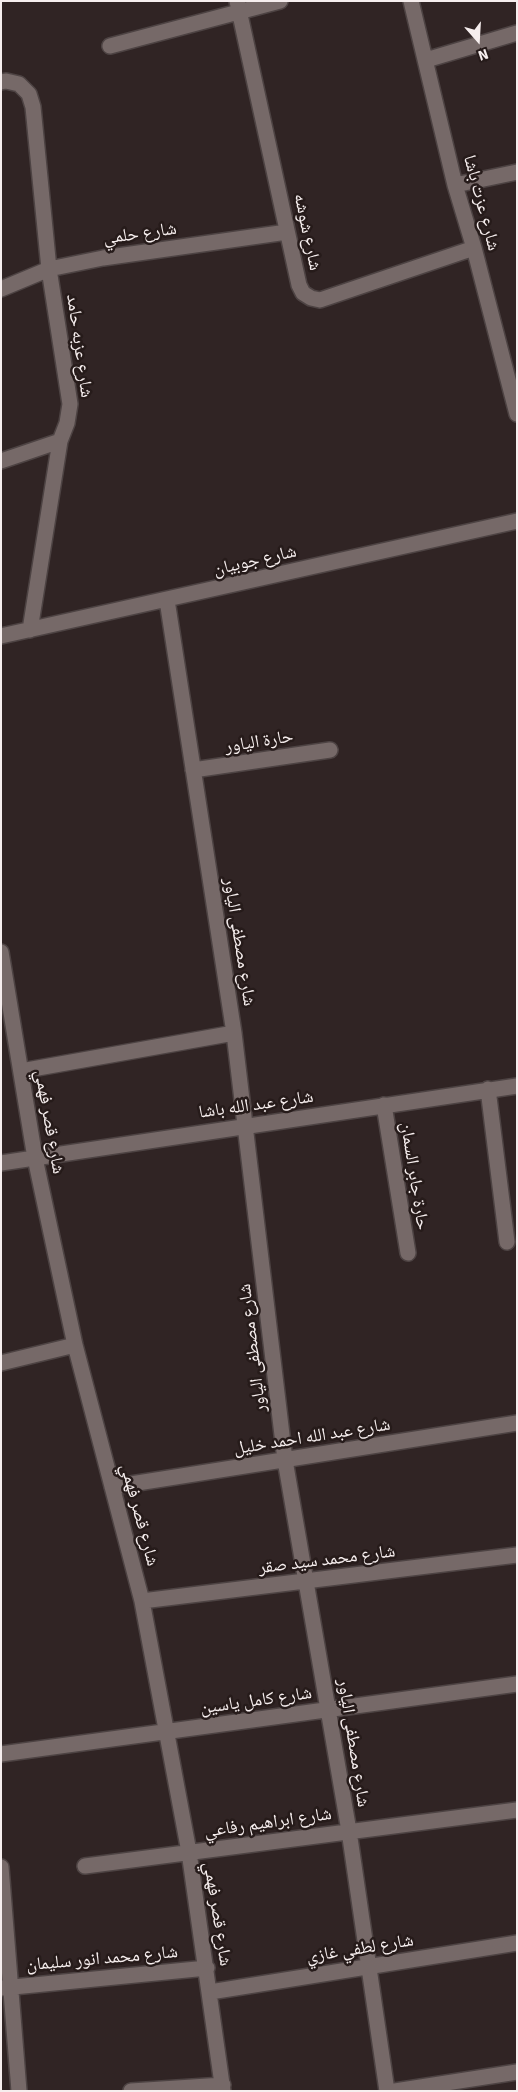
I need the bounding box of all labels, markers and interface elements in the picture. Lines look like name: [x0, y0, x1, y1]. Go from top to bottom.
north arrow: [453, 15, 503, 65]
text: N: [476, 45, 490, 64]
street label: شارع عزت باشا: [458, 153, 504, 253]
street label: شارع شوشه: [288, 191, 326, 273]
street label: شارع حلمي: [102, 218, 178, 250]
street label: شارع عزبه حامد: [61, 293, 97, 399]
street label: شارع جوبيان: [211, 541, 299, 581]
street label: حارة الياور: [223, 726, 295, 758]
street label: شارع مصطفى الياور: [218, 876, 260, 1008]
street label: شارع قصر فهمي: [29, 1068, 69, 1176]
street label: شارع عبد الله باشا: [197, 1086, 315, 1124]
street label: حارة جابر السمان: [395, 1120, 433, 1232]
street label: شارع مصطفى الياور: [234, 1282, 272, 1414]
street label: شارع عبد الله احمد خليل: [232, 1414, 392, 1460]
street label: شارع قصر فهمي: [115, 1461, 163, 1569]
street label: شارع محمد سيد صقر: [257, 1541, 397, 1579]
street label: شارع مصطفى الياور: [332, 1677, 374, 1809]
street label: شارع كامل ياسين: [199, 1682, 313, 1720]
street label: شارع ابراهيم رفاعي: [203, 1803, 333, 1843]
street label: شارع قصر فهمي: [198, 1860, 236, 1968]
street label: شارع لطفي غازي: [305, 1930, 415, 1968]
street label: شارع محمد انور سليمان: [25, 1942, 179, 1976]

